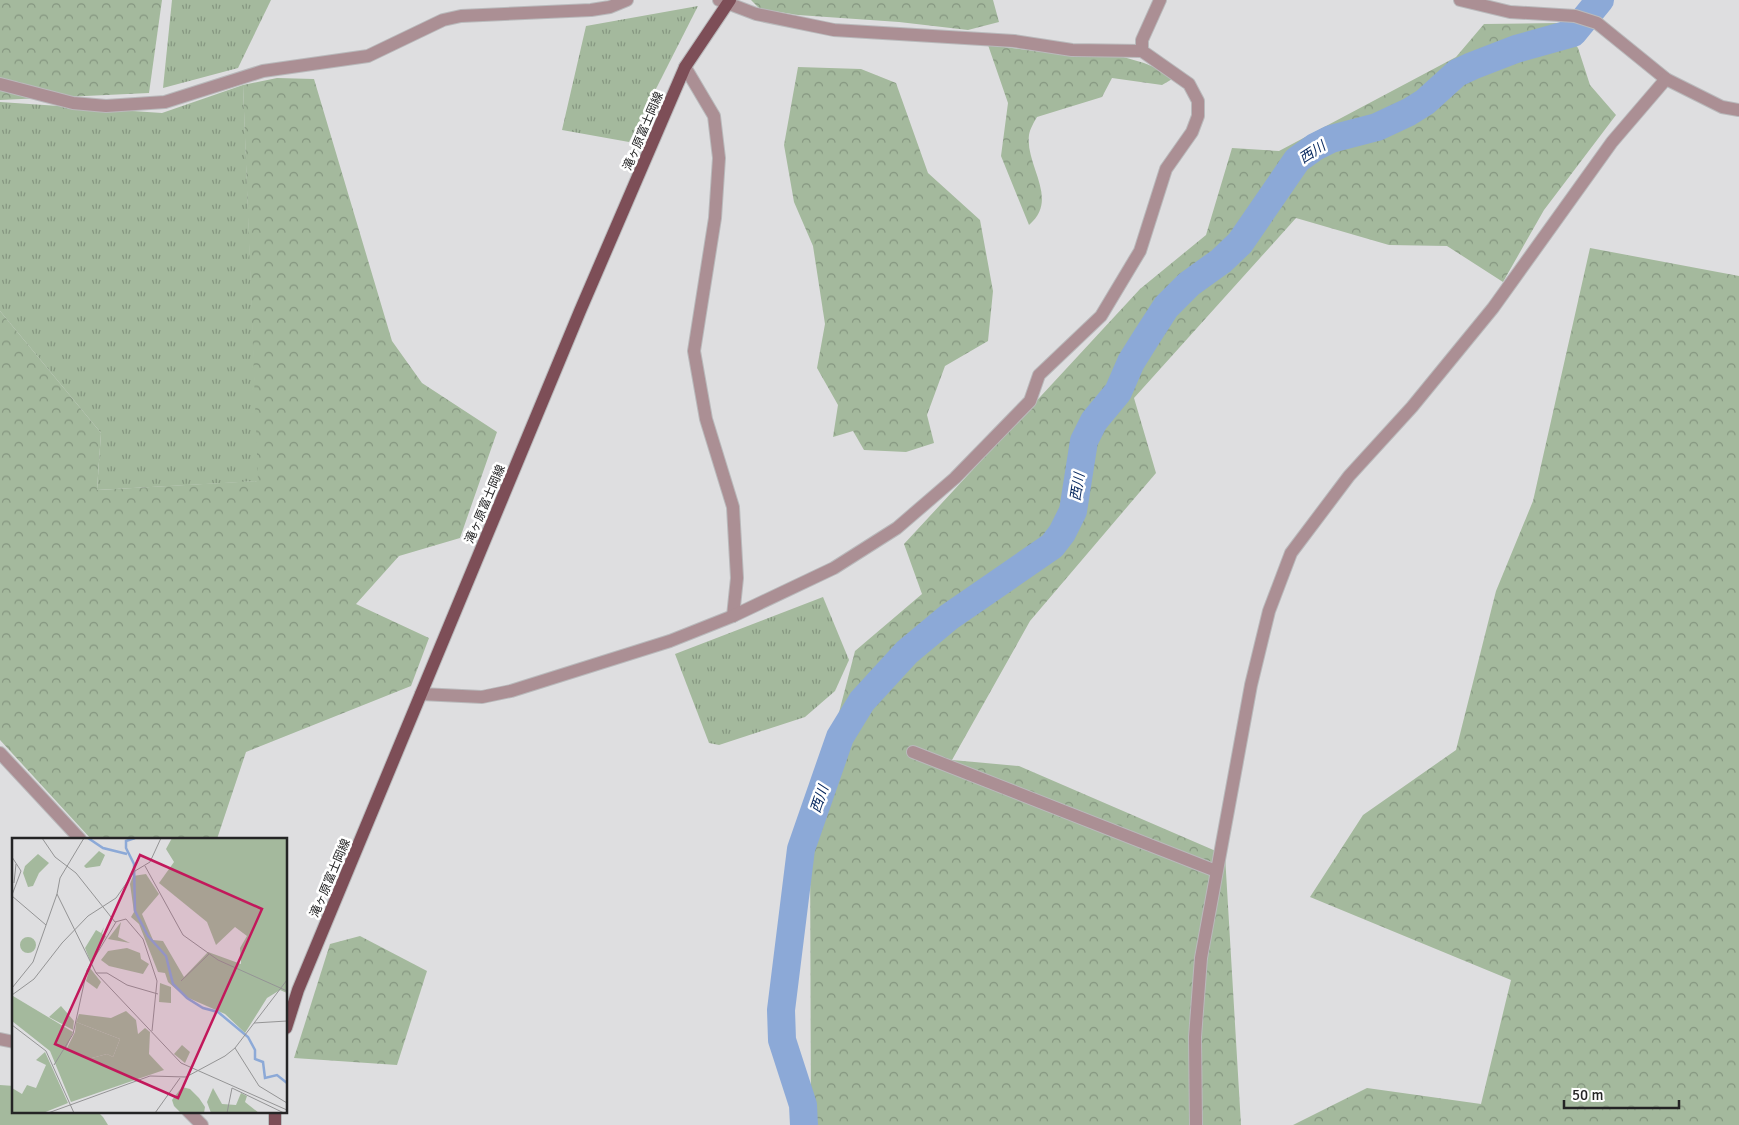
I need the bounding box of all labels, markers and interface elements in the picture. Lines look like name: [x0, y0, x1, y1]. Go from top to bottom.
street label: 滝ヶ原富士岡線: [620, 90, 667, 173]
water label: 西川: [1296, 137, 1330, 167]
street label: 滝ヶ原富士岡線: [462, 463, 509, 546]
water label: 西川: [1067, 470, 1088, 502]
water label: 西川: [807, 781, 833, 815]
street label: 滝ヶ原富士岡線: [307, 837, 354, 920]
inset map: [12, 838, 288, 1112]
scale bar: [1564, 1078, 1679, 1110]
text: 50 m: [1572, 1086, 1603, 1104]

